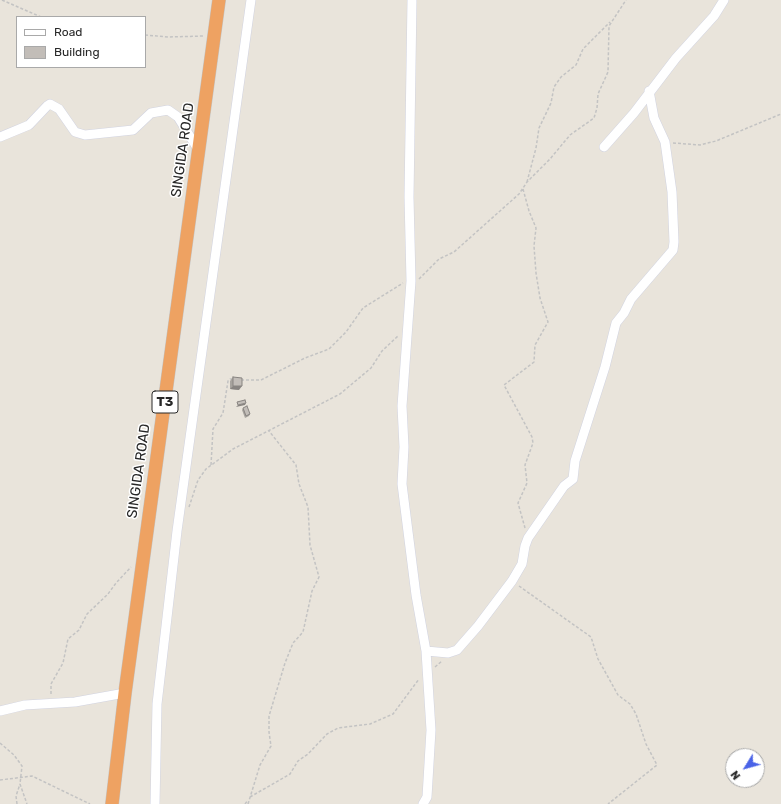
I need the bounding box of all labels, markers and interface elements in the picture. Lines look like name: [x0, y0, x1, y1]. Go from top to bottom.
legend: [16, 16, 146, 68]
text: Road: [54, 25, 82, 39]
text: Building: [54, 45, 100, 59]
street label: SINGIDA ROAD: [168, 102, 198, 198]
road number: T3: [152, 391, 178, 413]
street label: SINGIDA ROAD: [124, 423, 154, 519]
north arrow: [725, 748, 765, 788]
text: N: [728, 768, 743, 782]

